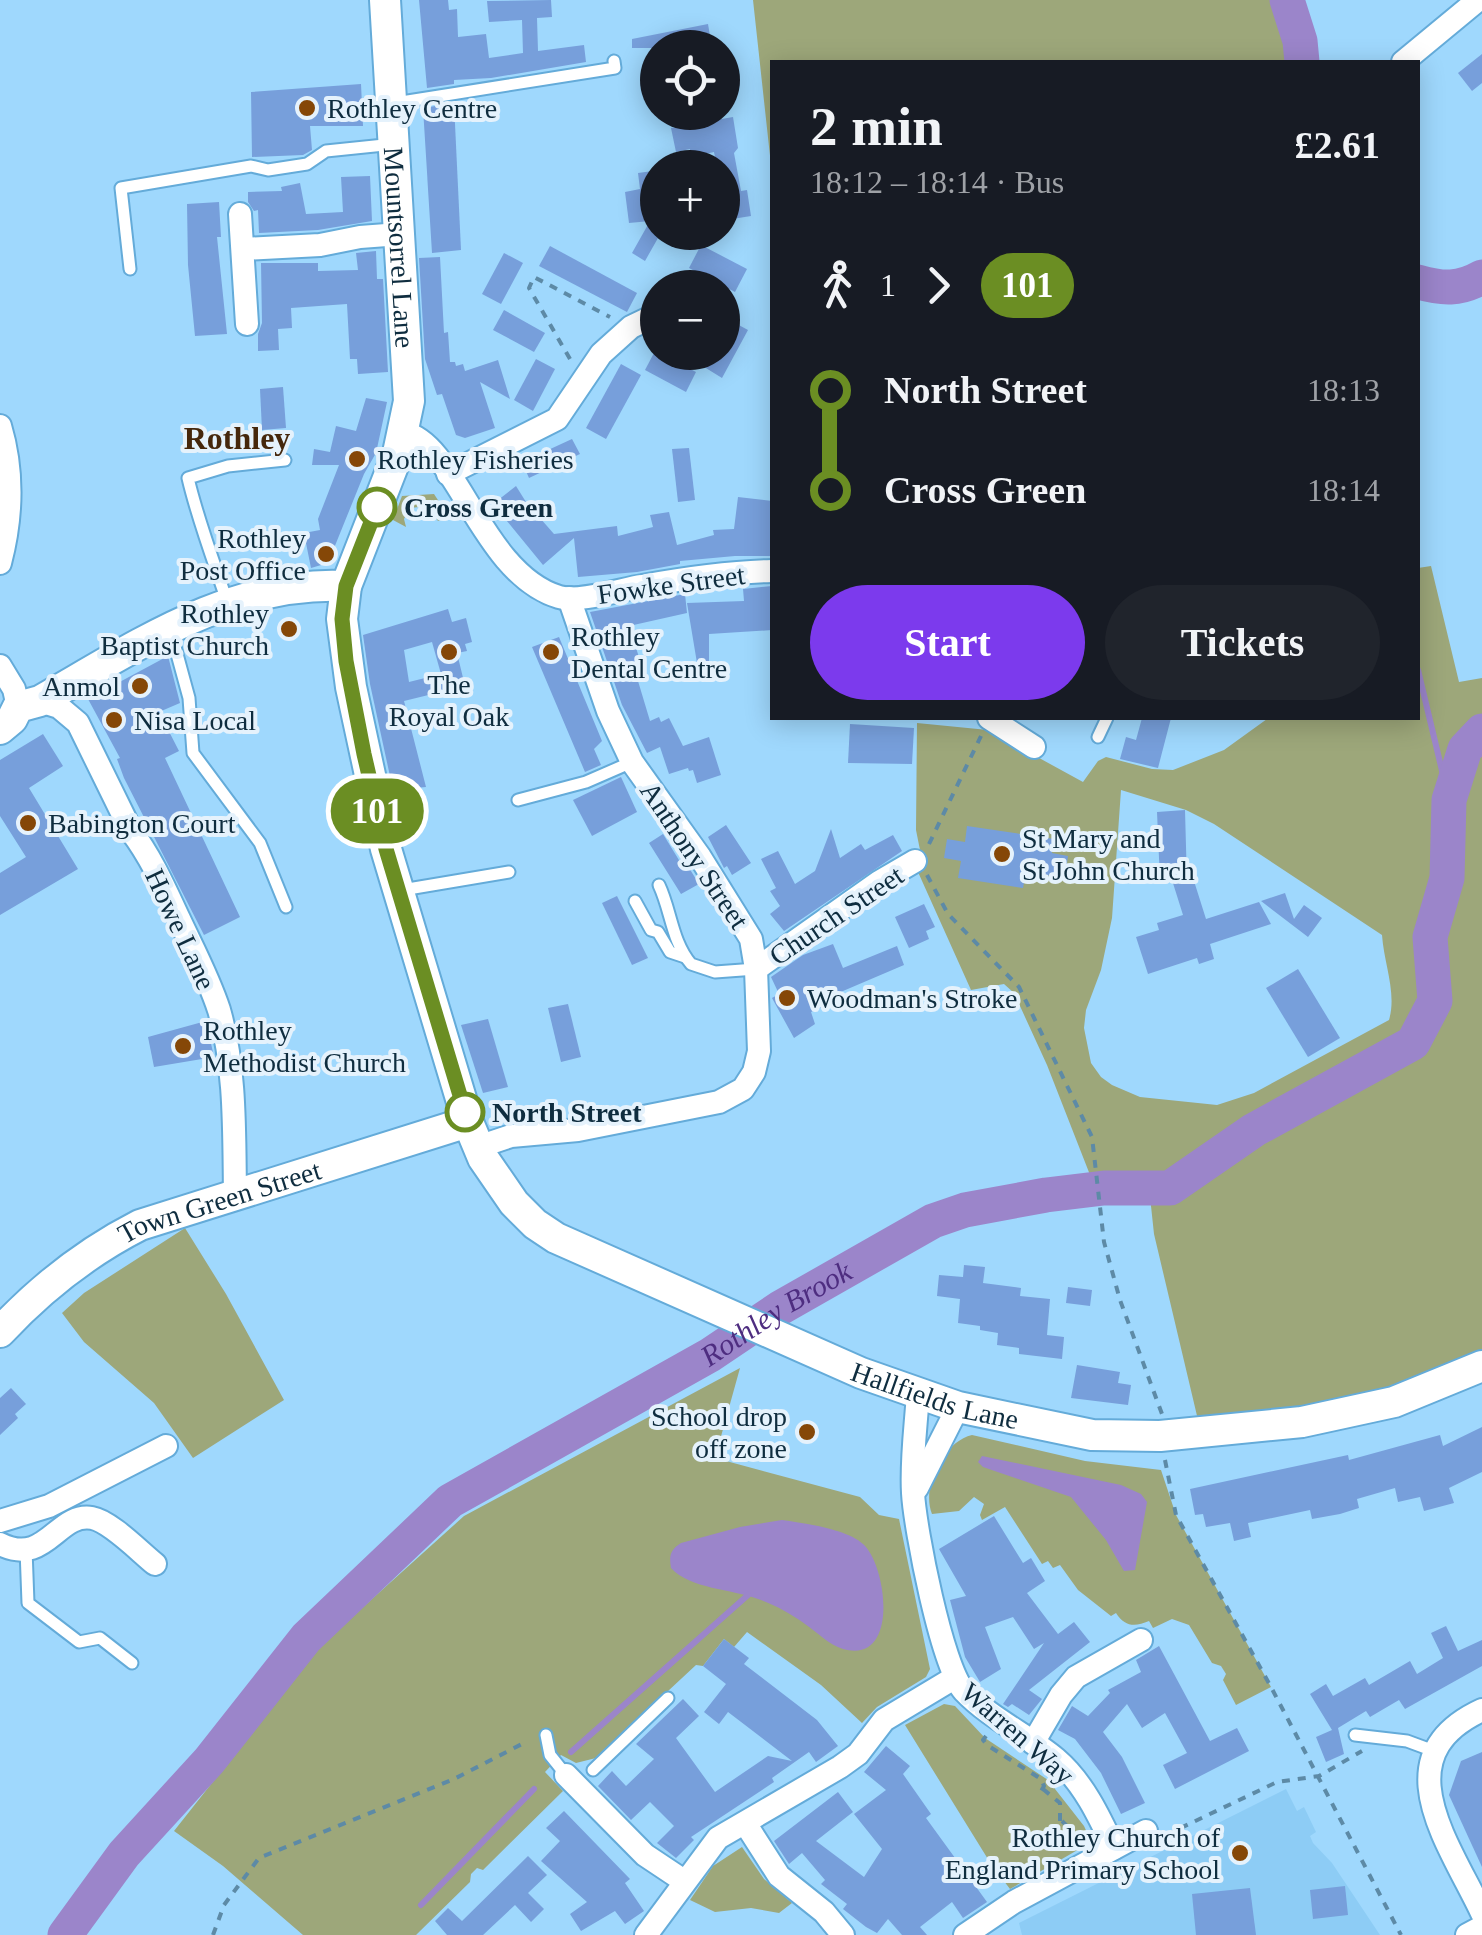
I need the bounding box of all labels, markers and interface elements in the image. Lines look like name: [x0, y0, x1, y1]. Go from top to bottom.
map controls: [640, 30, 740, 370]
button: locate: [640, 30, 740, 130]
place label: Rothley Centre: [327, 93, 497, 124]
text: 2 min: [810, 96, 943, 157]
marker: Rothley Centre: [296, 97, 318, 119]
text: £2.61: [1295, 124, 1380, 166]
street label: Mountsorrel Lane: [378, 146, 421, 349]
button: +: [640, 150, 740, 250]
text: 18:12 – 18:14 · Bus: [810, 164, 1064, 200]
icon: walk: [810, 258, 865, 313]
icon: forward: [911, 258, 966, 313]
text: 101: [1001, 266, 1054, 305]
text: 1: [880, 267, 896, 303]
button: −: [640, 270, 740, 370]
text: North Street: [884, 369, 1087, 411]
text: 18:13: [1307, 372, 1380, 408]
district label: Rothley: [184, 420, 290, 456]
place label: Rothley Fisheries: [377, 444, 574, 475]
marker: Rothley Fisheries: [346, 448, 368, 470]
text: Cross Green: [884, 469, 1086, 511]
text: 18:14: [1307, 472, 1380, 508]
marker: Cross Green: [358, 488, 396, 526]
place label: Cross Green: [404, 492, 553, 523]
place label: Rothley Post Office: [180, 523, 306, 586]
marker: Rothley Post Office: [315, 543, 337, 565]
street label: Fowke Street: [595, 559, 747, 610]
button: Start: [810, 585, 1085, 700]
button: Tickets: [1105, 585, 1380, 700]
place label: Rothley Baptist Church: [100, 598, 269, 661]
marker: Rothley Baptist Church: [278, 618, 300, 640]
place label: Rothley Dental Centre: [571, 621, 727, 684]
marker: The Royal Oak: [438, 641, 460, 663]
marker: Rothley Dental Centre: [540, 641, 562, 663]
place label: The Royal Oak: [389, 669, 509, 732]
place label: Anmol: [42, 671, 120, 702]
marker: Anmol: [129, 675, 151, 697]
place label: Nisa Local: [134, 705, 256, 736]
marker: Nisa Local: [103, 709, 125, 731]
street label: Anthony Street: [634, 776, 755, 935]
line badge: 101: [320, 778, 434, 844]
text: 101: [351, 792, 403, 831]
place label: Babington Court: [48, 808, 236, 839]
marker: Babington Court: [17, 812, 39, 834]
place label: St Mary and St John Church: [1022, 823, 1195, 886]
marker: St Mary and St John Church: [991, 843, 1013, 865]
street label: Church Street: [763, 859, 909, 972]
street label: Howe Lane: [139, 864, 222, 995]
place label: Woodman's Stroke: [807, 983, 1017, 1014]
marker: Woodman's Stroke: [776, 987, 798, 1009]
place label: Rothley Methodist Church: [203, 1015, 406, 1078]
marker: Rothley Methodist Church: [172, 1035, 194, 1057]
marker: North Street: [446, 1093, 484, 1131]
place label: North Street: [492, 1097, 642, 1128]
street label: Town Green Street: [113, 1154, 325, 1250]
water label: Rothley Brook: [693, 1254, 858, 1373]
street label: Hallfields Lane: [847, 1356, 1021, 1435]
place label: School drop off zone: [651, 1401, 787, 1464]
marker: School drop off zone: [796, 1421, 818, 1443]
street label: Warren Way: [955, 1676, 1080, 1791]
place label: Rothley Church of England Primary School: [945, 1822, 1221, 1885]
marker: Rothley Church of England Primary School: [1229, 1842, 1251, 1864]

